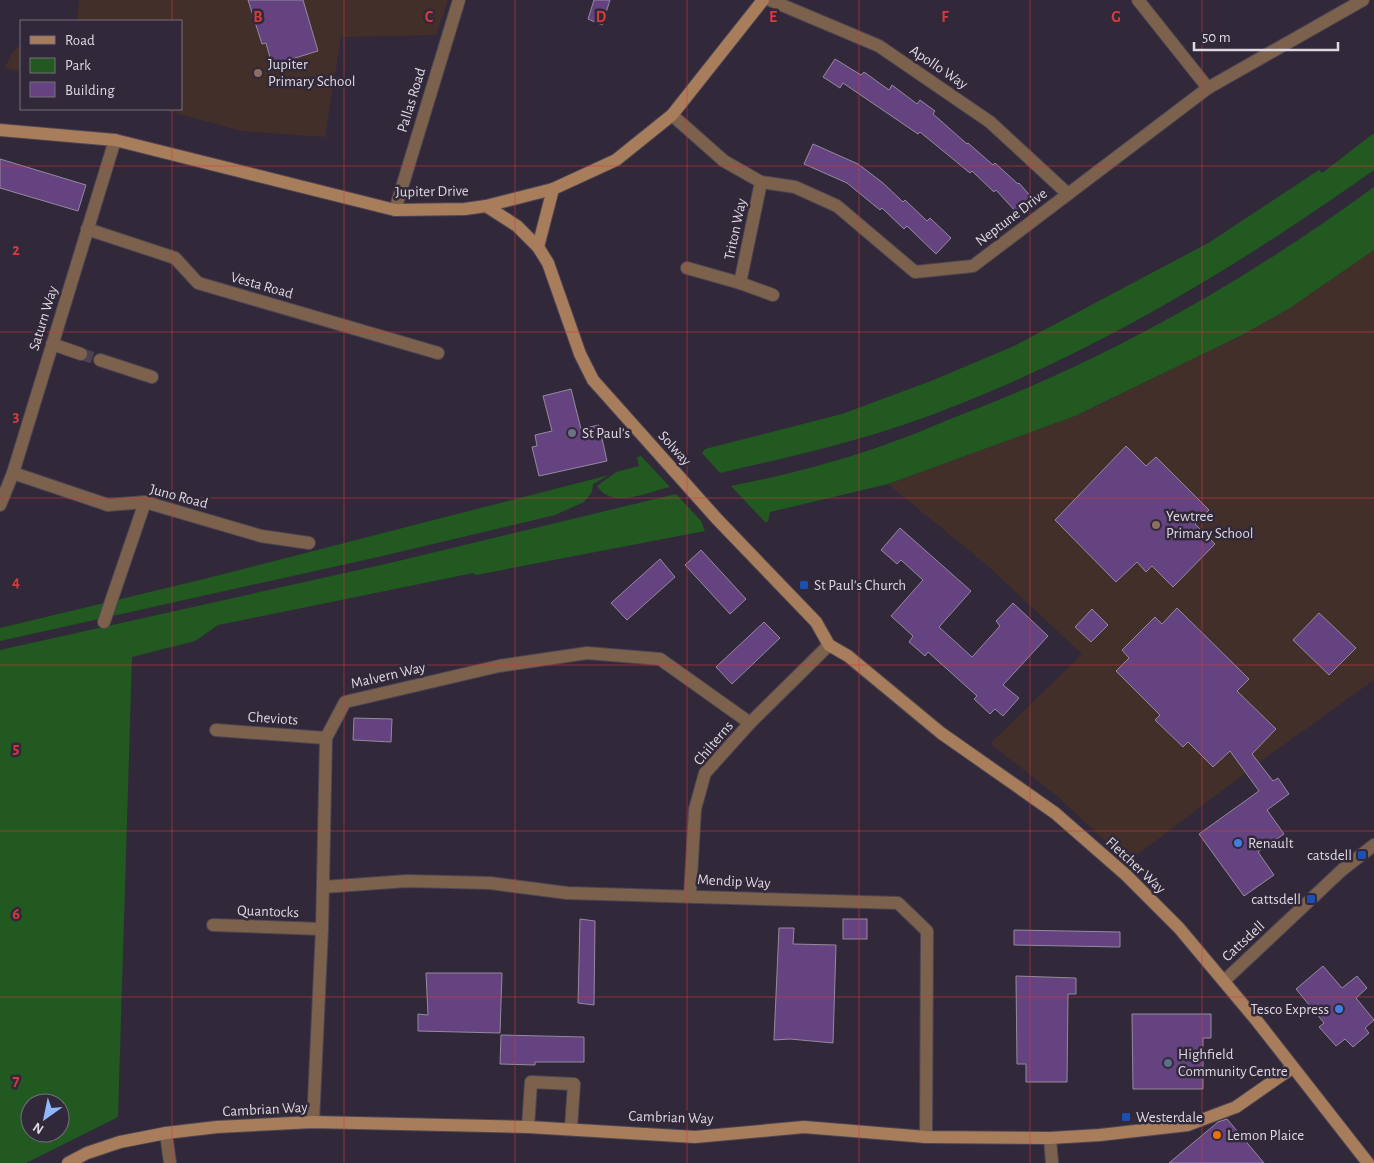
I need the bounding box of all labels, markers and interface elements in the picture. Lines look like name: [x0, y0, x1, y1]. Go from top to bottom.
text: B: [253, 9, 263, 25]
text: C: [425, 9, 434, 25]
text: D: [596, 9, 607, 25]
text: E: [769, 9, 777, 25]
text: F: [941, 9, 949, 25]
text: G: [1111, 9, 1121, 25]
legend: [20, 20, 182, 110]
scale bar: [1194, 20, 1338, 52]
text: 50 m: [1202, 30, 1231, 45]
text: Road: [65, 33, 95, 48]
street label: Apollo Way: [907, 43, 971, 93]
place label: Jupiter Primary School: [268, 57, 356, 89]
text: Park: [65, 58, 91, 73]
street label: Pallas Road: [395, 66, 428, 134]
marker: Jupiter Primary School: [252, 67, 264, 79]
text: Building: [65, 83, 115, 98]
street label: Jupiter Drive: [395, 183, 469, 200]
street label: Neptune Drive: [973, 186, 1050, 249]
street label: Triton Way: [722, 196, 749, 261]
text: 2: [12, 242, 20, 258]
street label: Vesta Road: [229, 269, 295, 302]
street label: Saturn Way: [27, 283, 61, 352]
text: 3: [13, 408, 20, 424]
place label: St Paul's: [582, 426, 630, 441]
marker: St Paul's: [566, 427, 578, 439]
street label: Solway: [655, 428, 694, 469]
street label: Juno Road: [148, 482, 210, 511]
place label: Yewtree Primary School: [1166, 509, 1254, 541]
marker: Yewtree Primary School: [1150, 519, 1162, 531]
text: 4: [12, 574, 20, 590]
place label: St Paul's Church: [814, 578, 906, 593]
marker: St Paul's Church: [798, 579, 810, 591]
street label: Malvern Way: [349, 659, 427, 691]
street label: Cheviots: [247, 709, 299, 728]
street label: Chilterns: [691, 718, 736, 768]
text: 5: [13, 740, 20, 756]
street label: Fletcher Way: [1103, 834, 1169, 897]
place label: Renault: [1248, 836, 1294, 851]
marker: Renault: [1232, 837, 1244, 849]
place label: catsdell: [1307, 848, 1352, 863]
marker: catsdell: [1356, 849, 1368, 861]
street label: Mendip Way: [697, 872, 772, 891]
place label: cattsdell: [1251, 892, 1301, 907]
marker: cattsdell: [1305, 893, 1317, 905]
street label: Quantocks: [237, 903, 299, 920]
text: 6: [12, 906, 20, 922]
street label: Cattsdell: [1219, 918, 1267, 965]
place label: Tesco Express: [1250, 1002, 1329, 1017]
marker: Tesco Express: [1333, 1003, 1345, 1015]
place label: Highfield Community Centre: [1178, 1047, 1288, 1079]
marker: Highfield Community Centre: [1162, 1057, 1174, 1069]
text: 7: [13, 1073, 20, 1089]
north arrow: [20, 1093, 70, 1143]
street label: Cambrian Way: [222, 1100, 309, 1119]
street label: Cambrian Way: [628, 1109, 714, 1127]
place label: Westerdale: [1136, 1110, 1203, 1125]
marker: Westerdale: [1120, 1111, 1132, 1123]
text: N: [31, 1120, 46, 1137]
place label: Lemon Plaice: [1227, 1128, 1304, 1143]
marker: Lemon Plaice: [1211, 1129, 1223, 1141]

